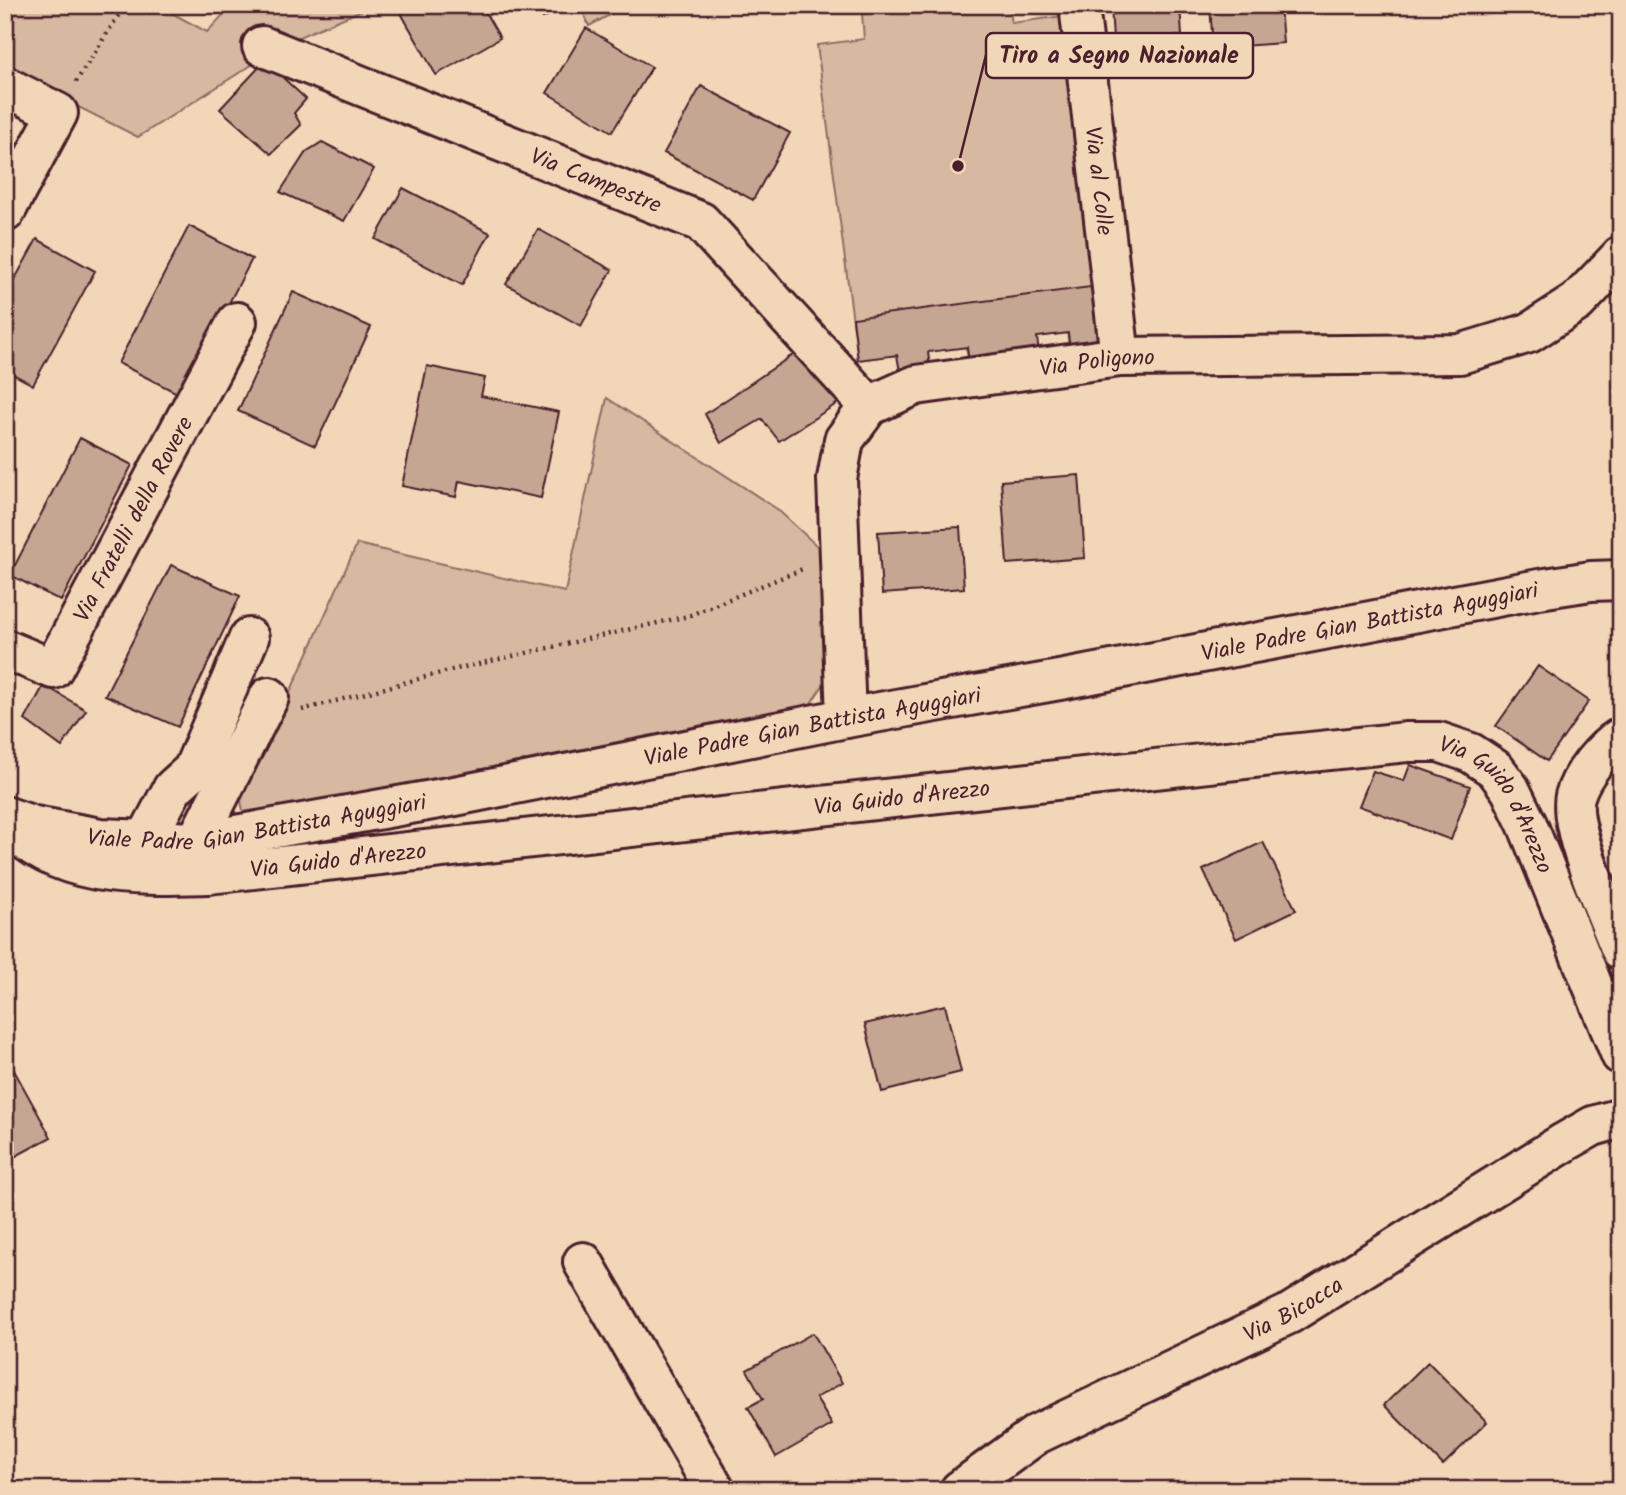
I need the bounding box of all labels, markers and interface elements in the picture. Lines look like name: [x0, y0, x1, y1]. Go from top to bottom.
callout: Tiro a Segno Nazionale: [986, 33, 1253, 78]
text: Tiro a Segno Nazionale: [999, 37, 1239, 76]
street label: Via al Colle: [1073, 125, 1122, 237]
street label: Via Campestre: [524, 139, 666, 224]
street label: Via Poligono: [1037, 341, 1155, 388]
street label: Via Fratelli della Rovere: [65, 410, 204, 629]
street label: Viale Padre Gian Battista Aguggiari: [1198, 573, 1543, 673]
street label: Viale Padre Gian Battista Aguggiari: [641, 678, 985, 778]
street label: Via Guido d'Arezzo: [1434, 727, 1561, 879]
street label: Via Guido d'Arezzo: [812, 771, 992, 827]
street label: Viale Padre Gian Battista Aguggiari: [84, 785, 431, 862]
street label: Via Guido d'Arezzo: [248, 834, 428, 889]
street label: Via Bicocca: [1238, 1268, 1351, 1353]

